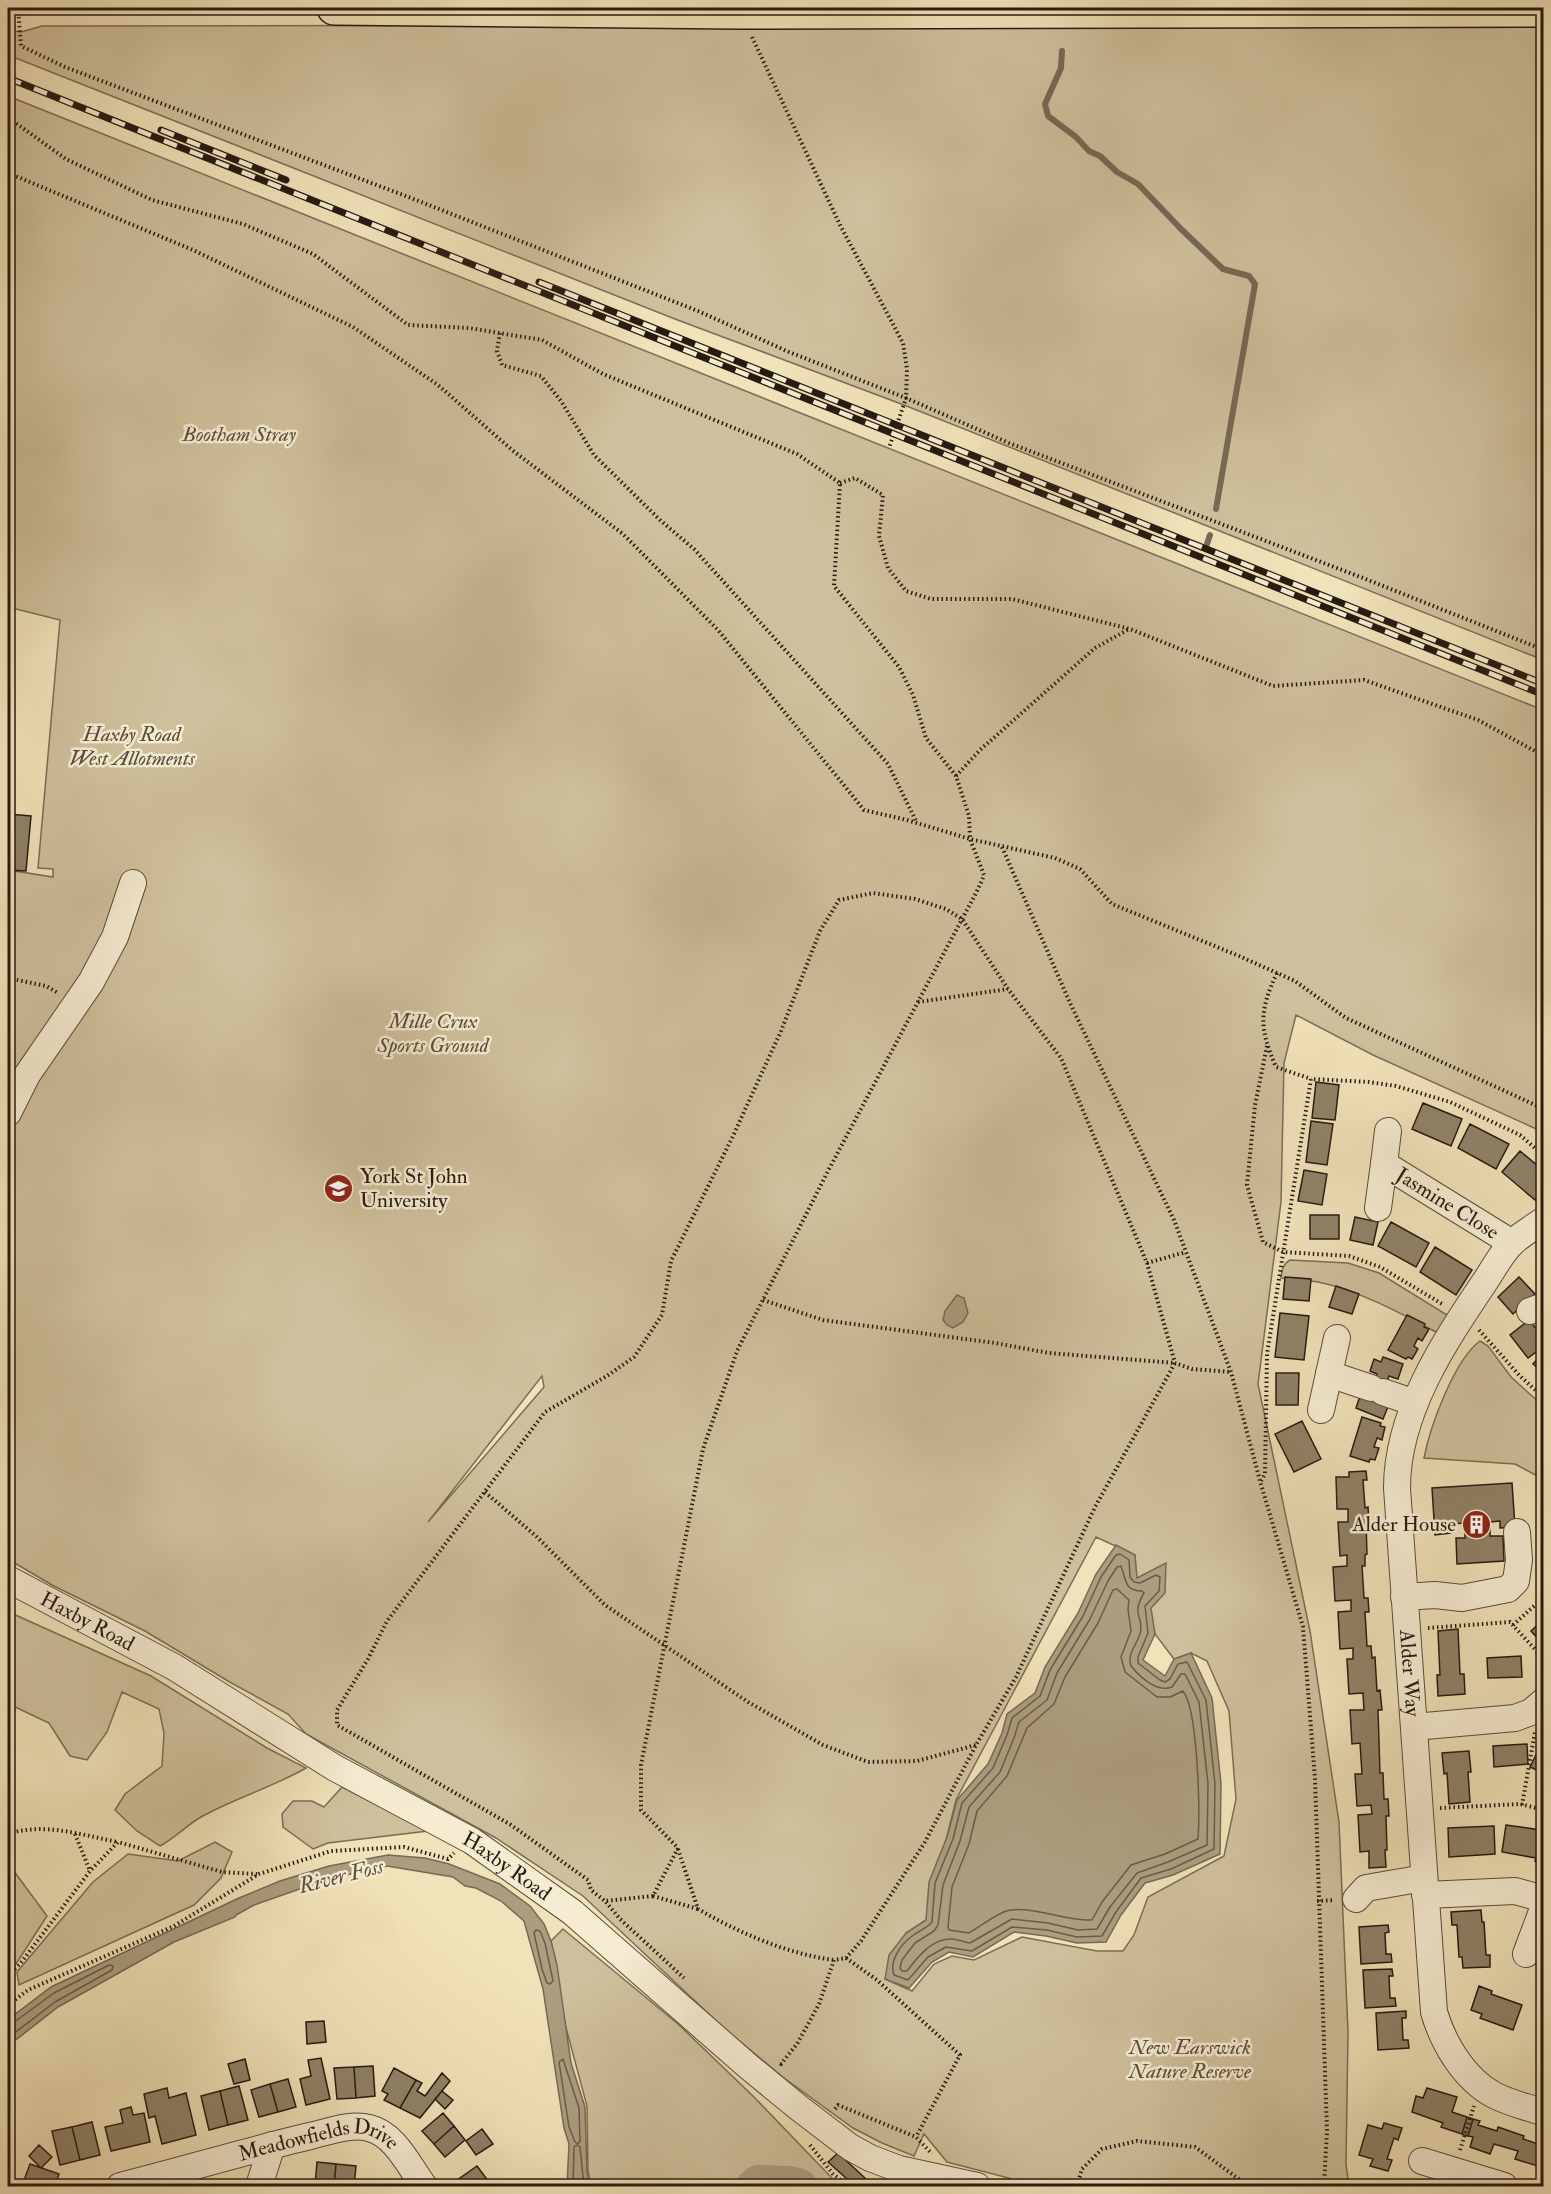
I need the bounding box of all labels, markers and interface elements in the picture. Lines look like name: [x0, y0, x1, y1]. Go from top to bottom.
park label: Bootham Stray: [181, 421, 297, 448]
park label: Haxby Road West Allotments: [69, 721, 196, 772]
park label: Mille Crux Sports Ground: [377, 1008, 490, 1059]
street label: Jasmine Close: [1390, 1161, 1505, 1245]
place label: York St John University: [360, 1163, 468, 1214]
school or university icon: York St John University: [323, 1172, 355, 1204]
building icon: Alder House: [1461, 1508, 1493, 1540]
place label: Alder House: [1351, 1511, 1456, 1538]
street label: Haxby Road: [36, 1585, 140, 1658]
street label: Alder Way: [1393, 1628, 1427, 1718]
street label: Haxby Road: [458, 1825, 557, 1907]
water label: River Foss: [295, 1852, 387, 1900]
park label: New Earswick Nature Reserve: [1128, 2034, 1252, 2085]
text: Meadowfields Drive: [235, 2112, 406, 2167]
street label: Meadowfields Drive: [232, 2142, 398, 2170]

